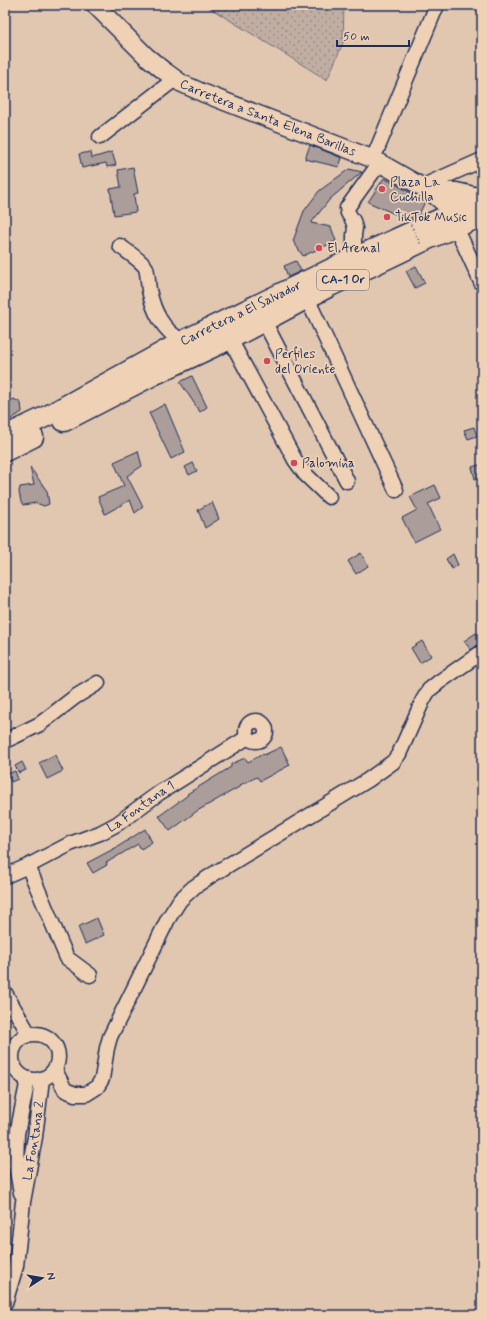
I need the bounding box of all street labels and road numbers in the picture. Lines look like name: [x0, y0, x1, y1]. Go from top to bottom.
street label: Carretera a Santa Elena Barillas: [177, 75, 359, 160]
road number: CA-1 Or: [317, 270, 369, 290]
street label: Carretera a El Salvador: [177, 276, 305, 350]
street label: La Fontana 1: [104, 777, 178, 836]
street label: La Fontana 2: [19, 1100, 48, 1182]

